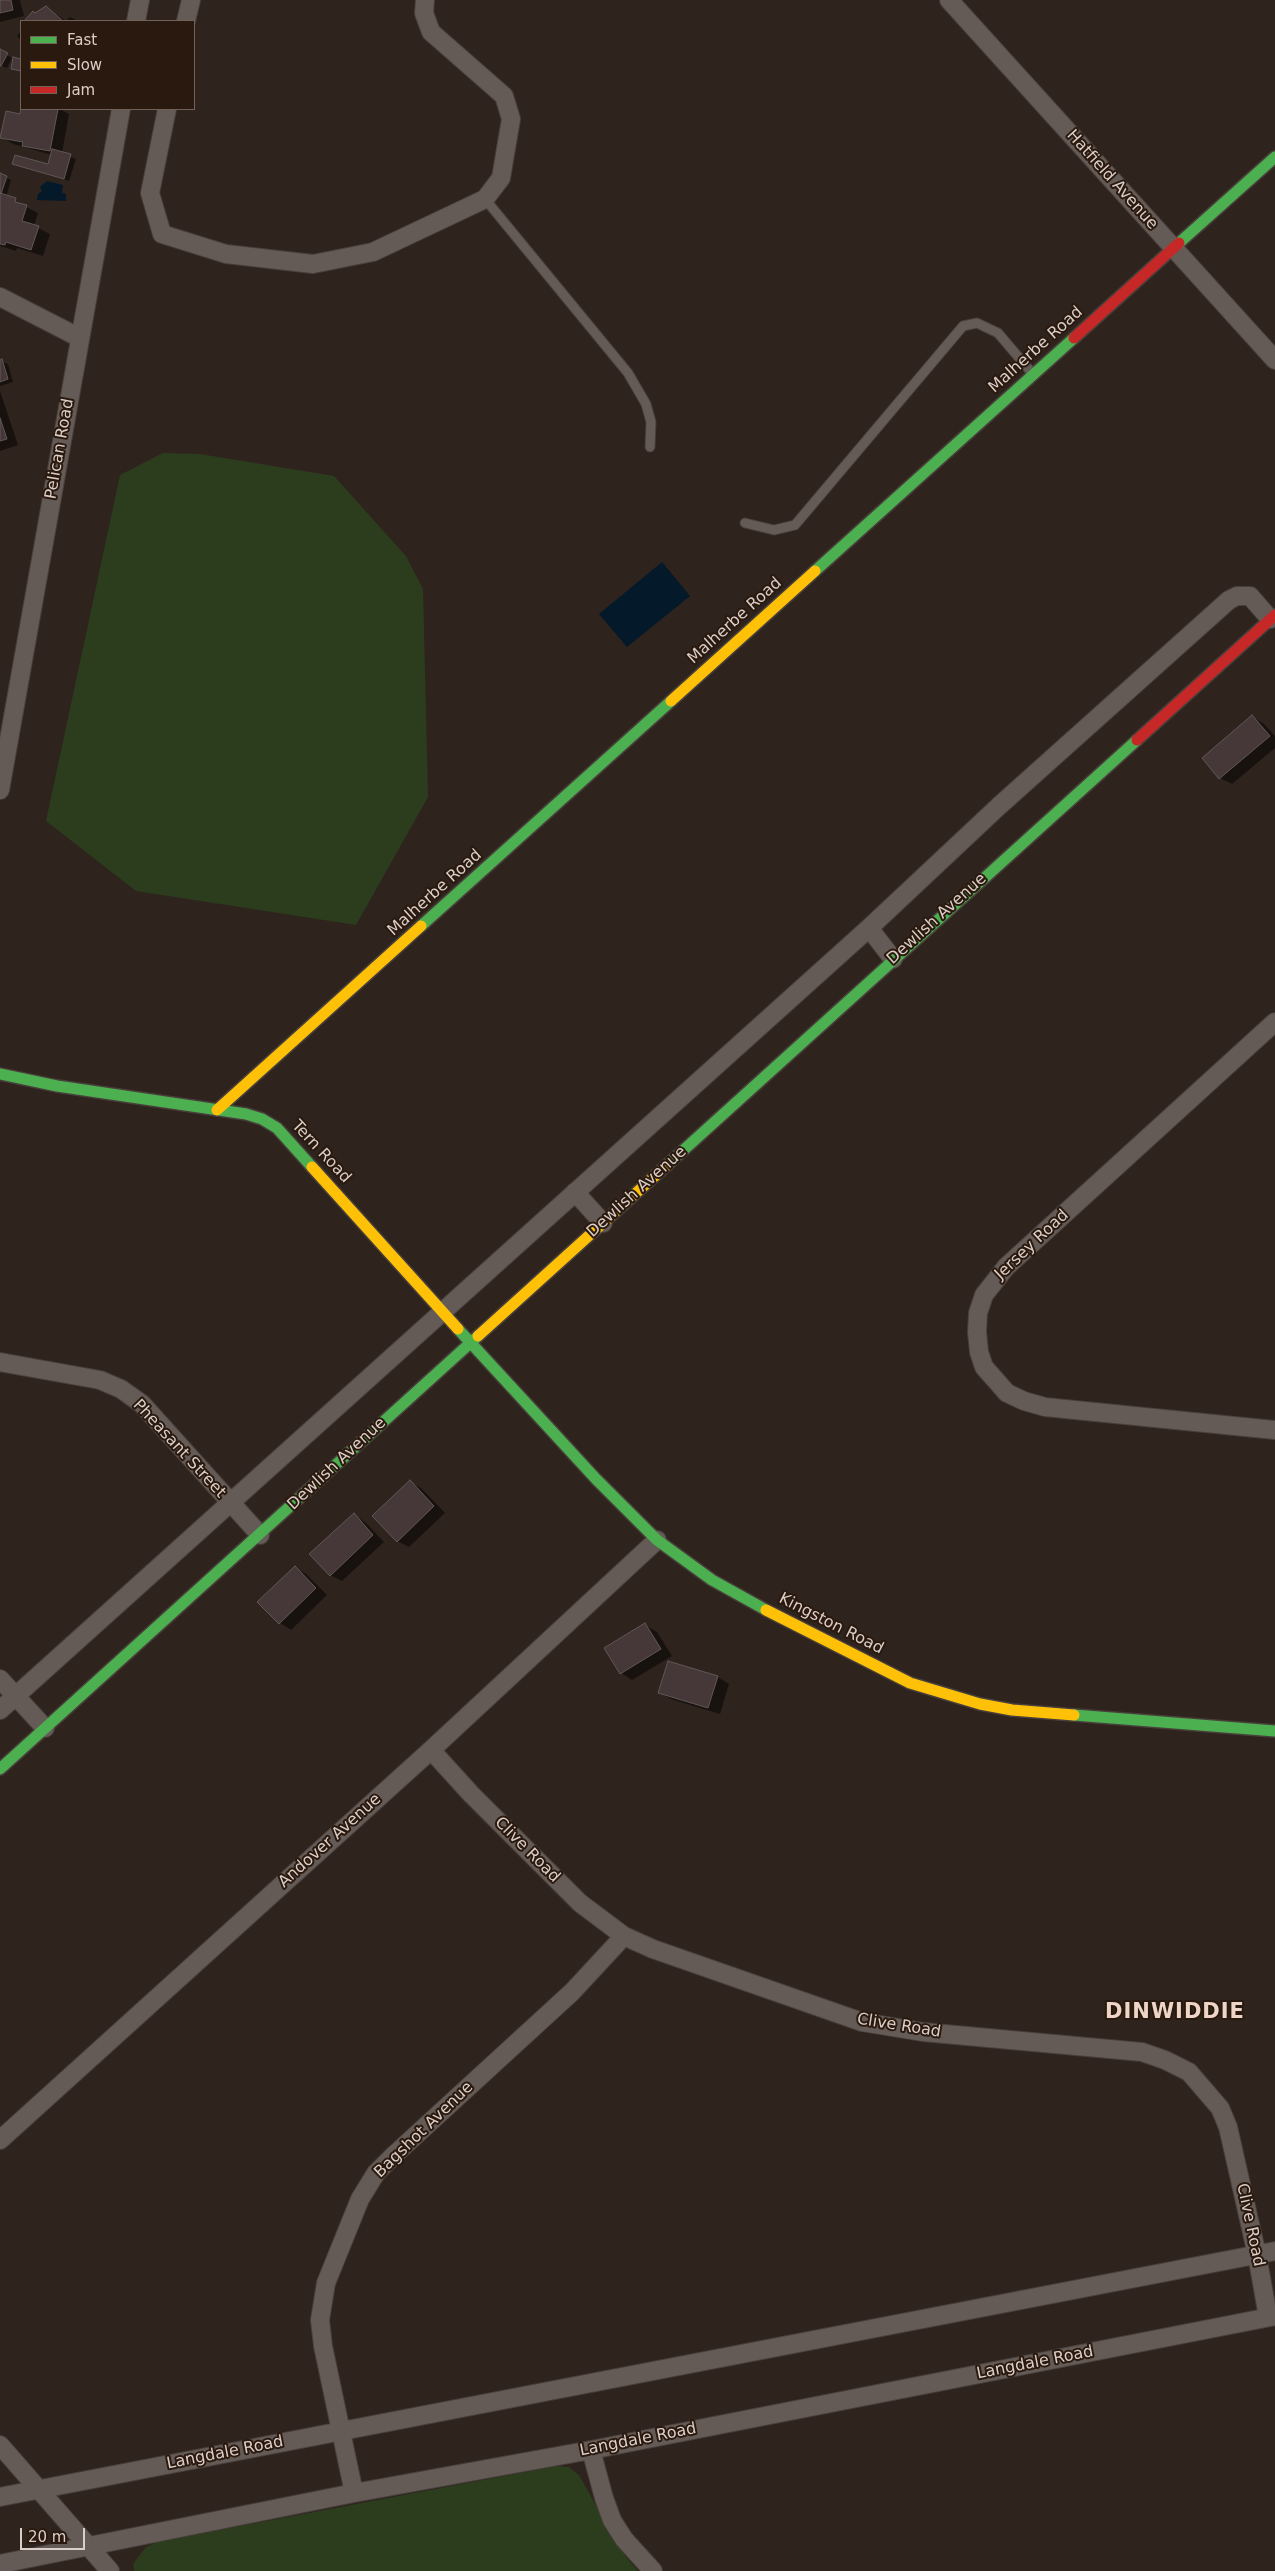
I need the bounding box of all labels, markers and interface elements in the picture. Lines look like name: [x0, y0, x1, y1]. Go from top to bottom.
legend: [20, 20, 195, 110]
text: Fast: [67, 31, 97, 49]
text: Slow: [67, 56, 102, 74]
text: Jam: [67, 81, 95, 99]
street label: Hatfield Avenue: [1062, 126, 1162, 234]
street label: Malherbe Road: [985, 303, 1087, 397]
street label: Pelican Road: [42, 397, 78, 501]
street label: Malherbe Road: [684, 574, 786, 668]
street label: Malherbe Road: [384, 846, 486, 940]
street label: Dewlish Avenue: [883, 869, 991, 969]
street label: Tern Road: [287, 1117, 355, 1187]
street label: Dewlish Avenue: [583, 1142, 691, 1242]
street label: Jersey Road: [991, 1206, 1073, 1284]
street label: Pheasant Street: [128, 1396, 230, 1502]
street label: Dewlish Avenue: [284, 1414, 390, 1514]
street label: Kingston Road: [775, 1589, 887, 1659]
street label: Andover Avenue: [275, 1790, 385, 1892]
street label: Clive Road: [490, 1813, 564, 1887]
district label: DINWIDDIE: [1104, 2000, 1246, 2026]
street label: Clive Road: [856, 2010, 942, 2042]
street label: Bagshot Avenue: [371, 2078, 477, 2182]
street label: Clive Road: [1232, 2182, 1268, 2268]
street label: Langdale Road: [975, 2342, 1095, 2384]
street label: Langdale Road: [578, 2419, 698, 2461]
street label: Langdale Road: [165, 2432, 285, 2474]
scale bar: [22, 2518, 88, 2550]
text: 20 m: [28, 2528, 66, 2546]

